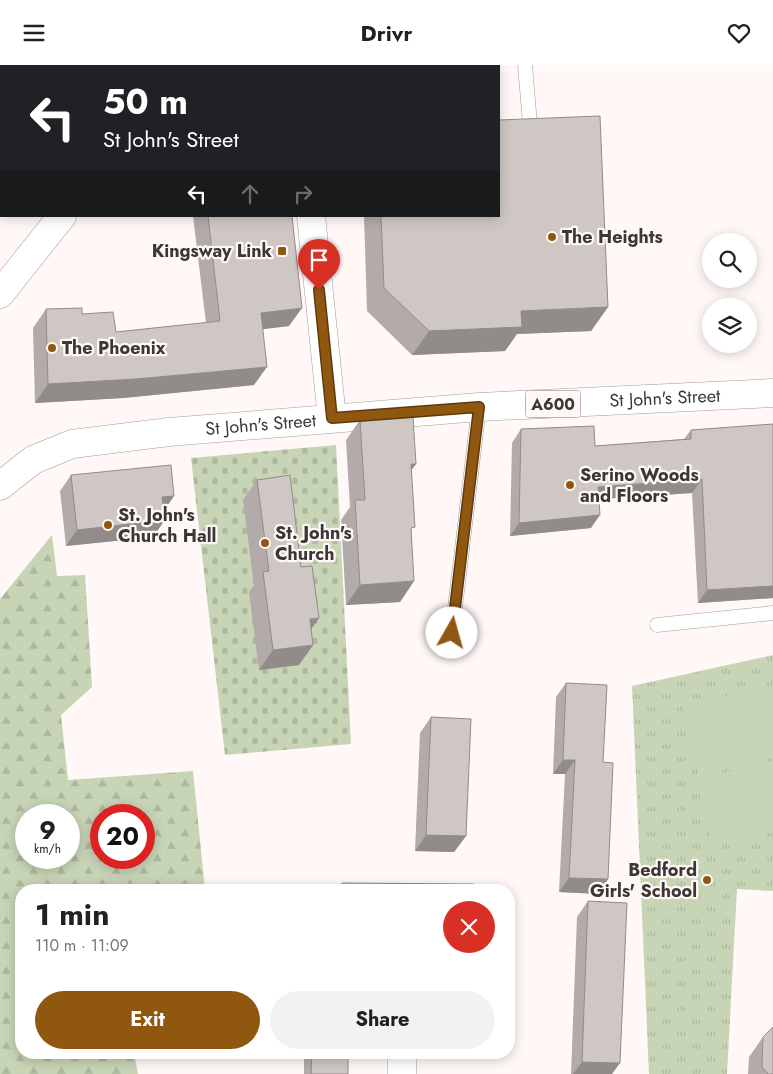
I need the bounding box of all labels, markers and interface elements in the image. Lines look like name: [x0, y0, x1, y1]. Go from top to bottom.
text: Drivr: [361, 17, 412, 49]
icon: menu: [20, 19, 48, 47]
icon: heart: [725, 19, 753, 47]
text: 50 m: [103, 77, 188, 127]
icon: left: [20, 85, 85, 150]
text: St John's Street: [103, 123, 239, 155]
icon: left: [183, 180, 211, 208]
icon: ahead: [236, 180, 264, 208]
icon: right: [289, 180, 317, 208]
place label: The Heights: [562, 224, 663, 250]
marker: The Heights: [546, 231, 558, 243]
map controls: [702, 233, 757, 353]
button: search: [702, 233, 757, 288]
place label: Kingsway Link: [152, 238, 273, 264]
pin: [298, 239, 340, 290]
marker: Kingsway Link: [276, 245, 288, 257]
icon: arrive: [305, 246, 333, 274]
button: layers: [702, 298, 757, 353]
place label: The Phoenix: [62, 335, 166, 361]
marker: The Phoenix: [46, 342, 58, 354]
street label: St John's Street: [609, 382, 722, 414]
road number: A600: [526, 391, 580, 417]
street label: St John's Street: [204, 407, 318, 442]
place label: Serino Woods and Floors: [580, 462, 699, 509]
marker: Serino Woods and Floors: [564, 479, 576, 491]
place label: St. John's Church Hall: [118, 502, 216, 549]
marker: St. John's Church Hall: [102, 519, 114, 531]
place label: St. John's Church: [275, 520, 352, 567]
marker: St. John's Church: [259, 537, 271, 549]
position arrow: [425, 606, 477, 658]
speed limit sign: 20: [90, 804, 155, 869]
text: 9: [39, 812, 56, 848]
text: km/h: [34, 840, 61, 858]
place label: Bedford Girls' School: [590, 857, 697, 904]
marker: Bedford Girls' School: [701, 874, 713, 886]
text: 1 min: [35, 893, 109, 936]
button: close: [443, 901, 495, 953]
text: 110 m · 11:09: [35, 934, 129, 957]
button: Exit: [35, 991, 260, 1049]
button: Share: [270, 991, 495, 1049]

